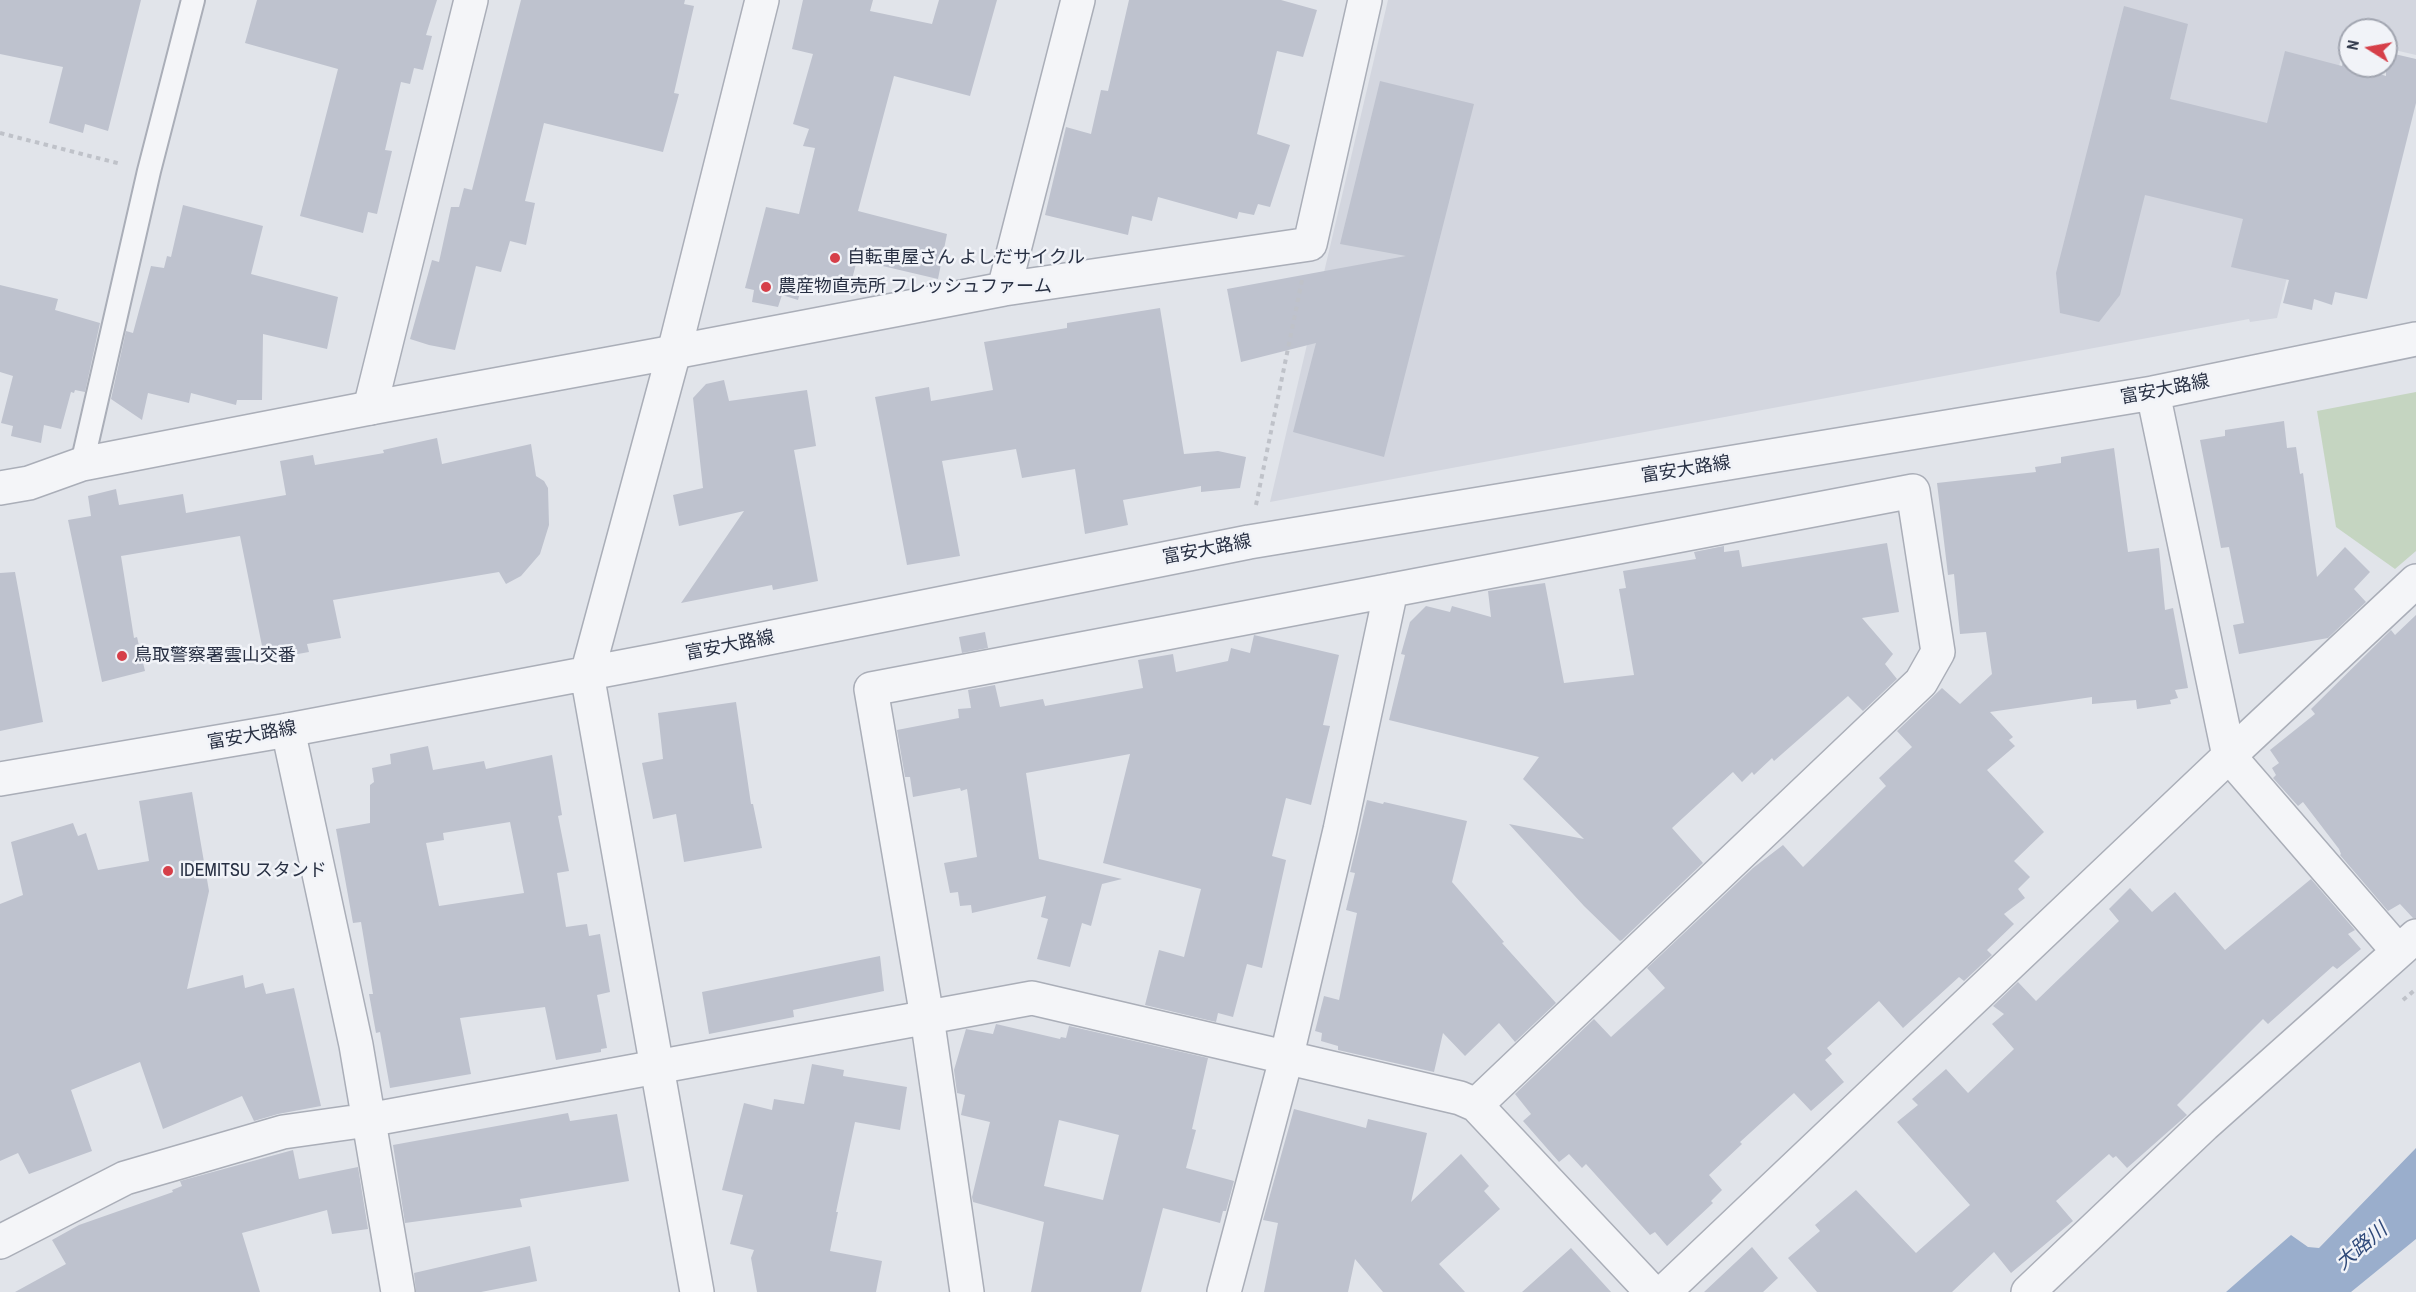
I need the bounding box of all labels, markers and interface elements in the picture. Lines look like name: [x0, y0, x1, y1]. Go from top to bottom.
north arrow: [2338, 18, 2398, 78]
text: N: [2341, 38, 2364, 52]
place label: 自転車屋さん よしだサイクル: [847, 247, 1085, 269]
marker: 自転車屋さん よしだサイクル: [828, 251, 842, 265]
place label: 農産物直売所 フレッシュファーム: [778, 276, 1052, 298]
marker: 農産物直売所 フレッシュファーム: [759, 280, 773, 294]
street label: 富安大路線: [2119, 371, 2211, 409]
street label: 富安大路線: [1640, 452, 1732, 488]
street label: 富安大路線: [1161, 531, 1253, 569]
street label: 富安大路線: [684, 627, 776, 665]
place label: 鳥取警察署雲山交番: [134, 645, 296, 667]
marker: 鳥取警察署雲山交番: [115, 649, 129, 663]
street label: 富安大路線: [206, 718, 298, 754]
place label: IDEMITSU スタンド: [180, 860, 327, 882]
marker: IDEMITSU スタンド: [161, 864, 175, 878]
water label: 大路川: [2331, 1219, 2393, 1275]

